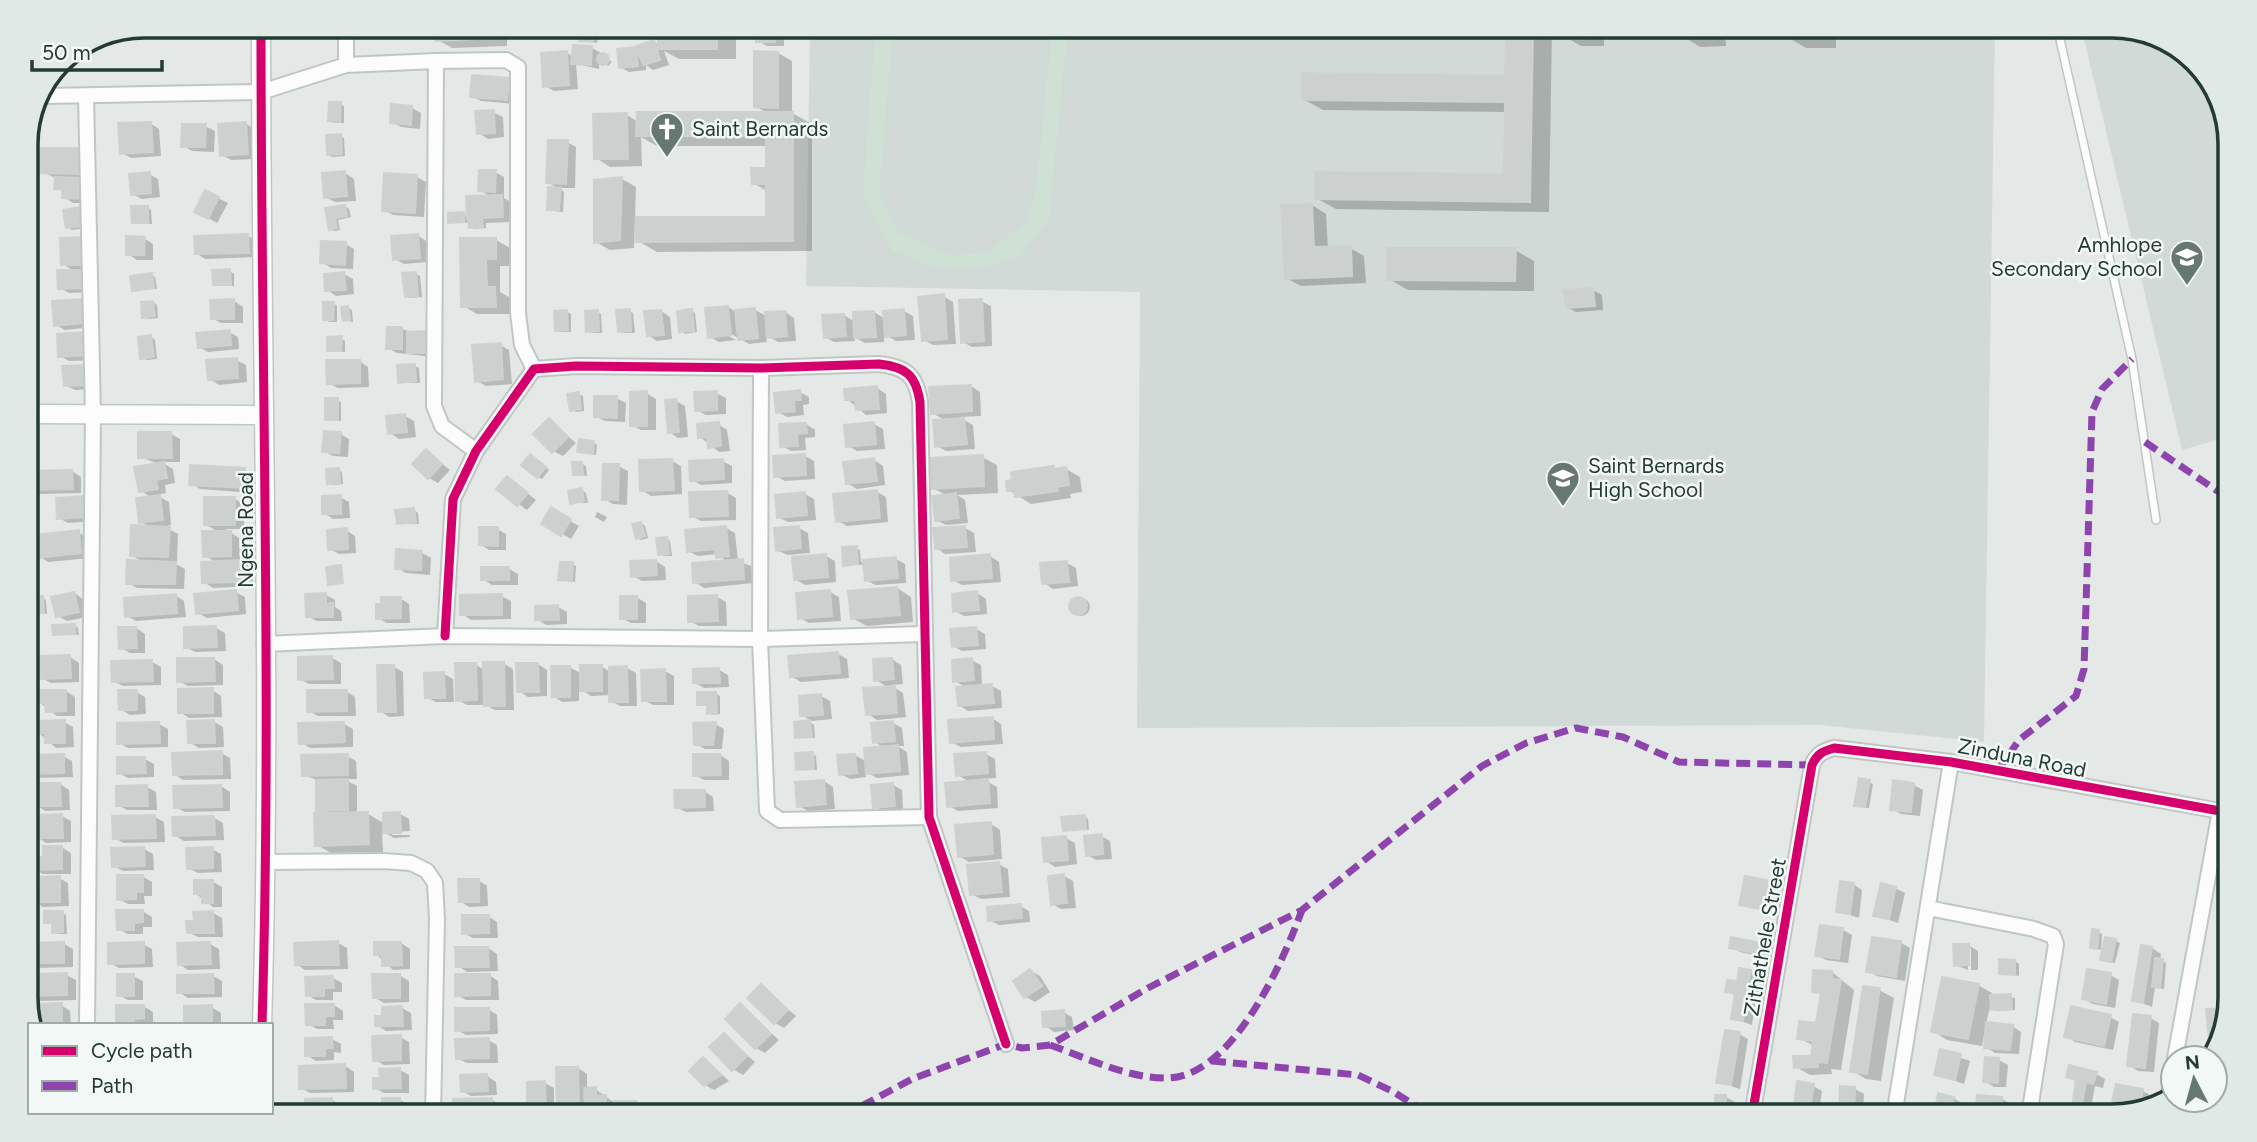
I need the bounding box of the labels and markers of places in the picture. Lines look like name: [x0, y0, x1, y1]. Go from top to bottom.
church icon: Saint Bernards: [648, 110, 686, 159]
place label: Saint Bernards: [692, 116, 828, 141]
place label: Amhlope Secondary School: [1991, 232, 2162, 281]
school or university icon: Amhlope Secondary School: [2168, 238, 2206, 287]
place label: Saint Bernards High School: [1588, 453, 1724, 502]
school or university icon: Saint Bernards High School: [1544, 459, 1582, 508]

